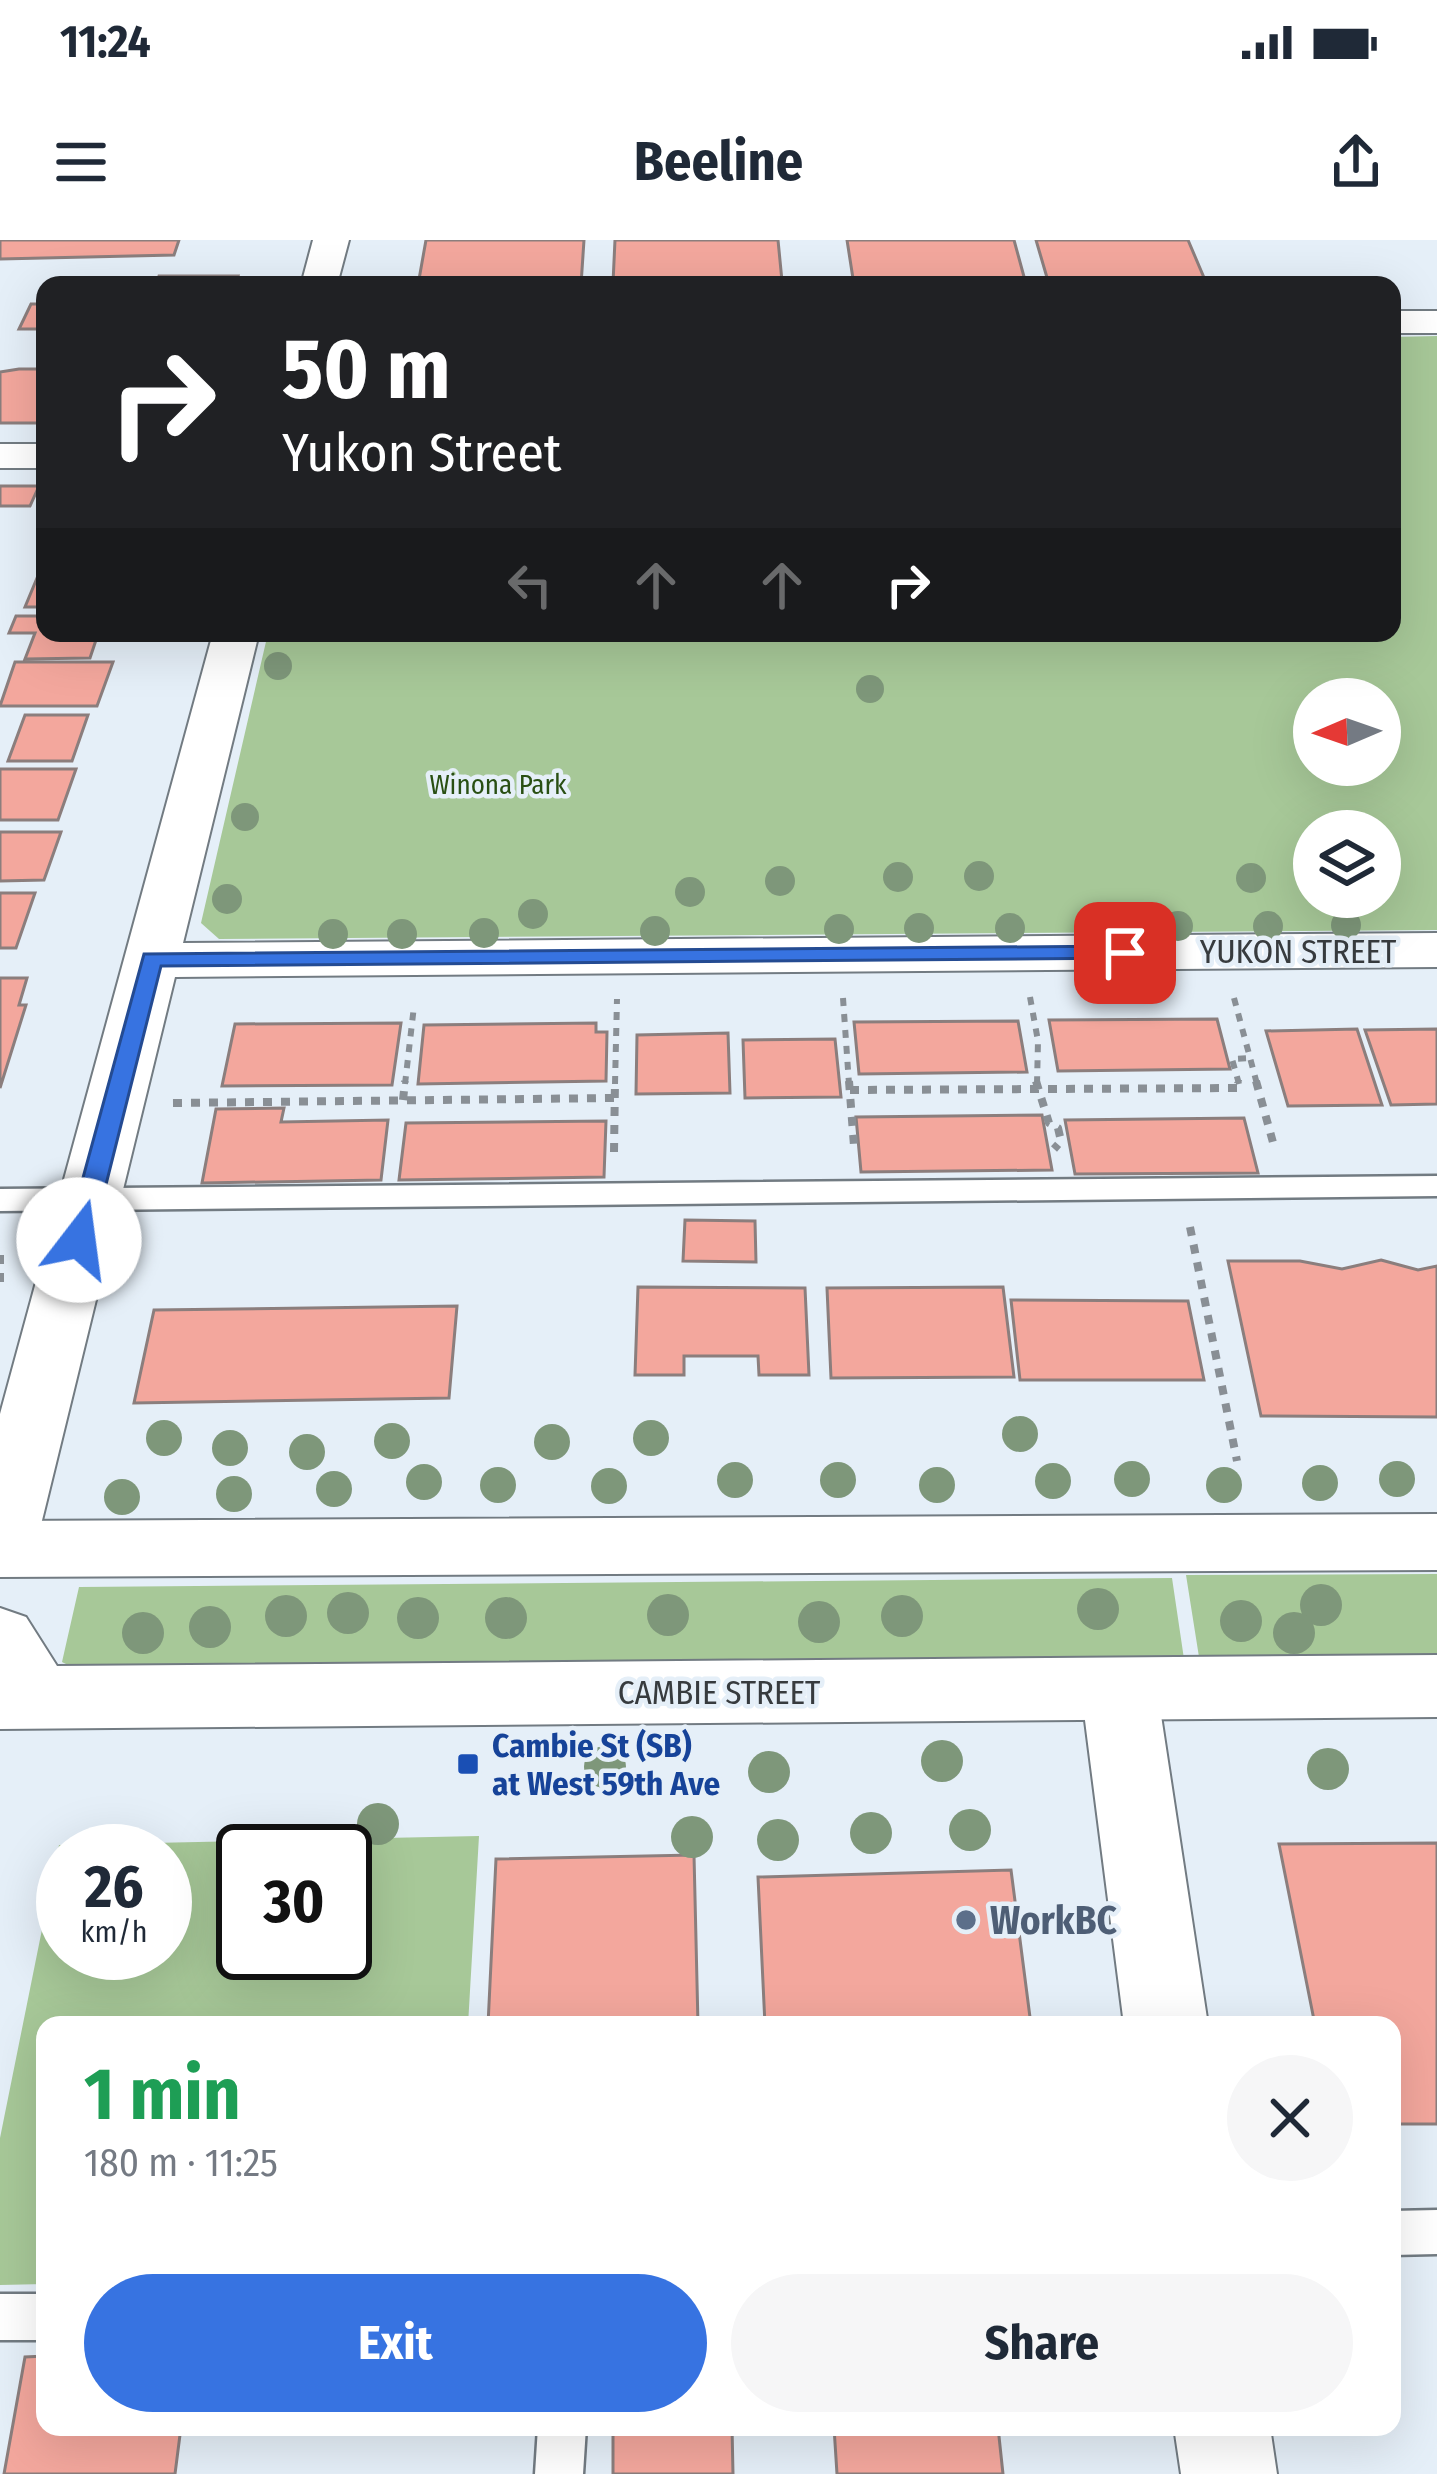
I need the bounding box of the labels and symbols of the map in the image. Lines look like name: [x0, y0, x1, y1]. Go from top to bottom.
north arrow: [1293, 678, 1401, 786]
park label: Winona Park: [429, 769, 567, 801]
pin: [1074, 902, 1176, 1004]
street label: YUKON STREET: [1200, 932, 1397, 972]
position arrow: [16, 1177, 142, 1303]
street label: CAMBIE STREET: [618, 1673, 821, 1713]
place label: Cambie St (SB) at West 59th Ave: [492, 1726, 720, 1804]
marker: Cambie St (SB) at West 59th Ave: [455, 1751, 481, 1777]
speed limit sign: 30: [216, 1824, 372, 1980]
place label: WorkBC: [990, 1898, 1117, 1944]
marker: WorkBC: [953, 1907, 979, 1933]

